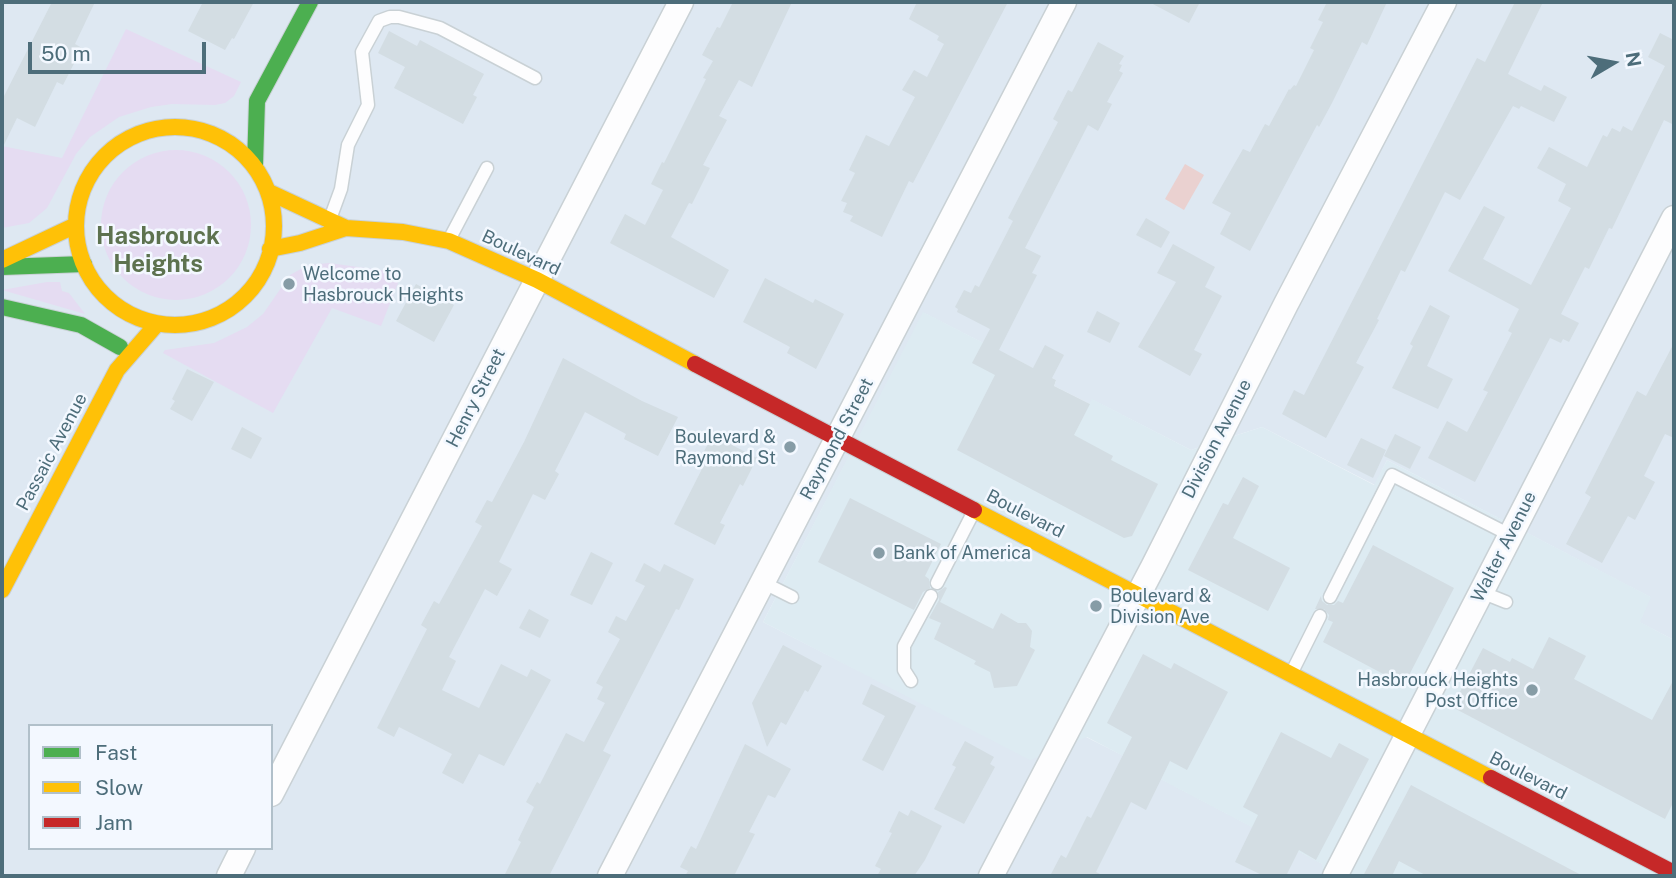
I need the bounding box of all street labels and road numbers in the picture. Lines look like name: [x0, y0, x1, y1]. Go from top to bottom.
street label: Boulevard: [478, 225, 564, 281]
street label: Henry Street: [442, 345, 510, 451]
street label: Raymond Street: [796, 374, 878, 504]
street label: Division Avenue: [1178, 376, 1256, 502]
street label: Passaic Avenue: [12, 390, 92, 514]
street label: Boulevard: [983, 485, 1067, 543]
street label: Walter Avenue: [1467, 488, 1541, 606]
street label: Boulevard: [1486, 747, 1570, 805]

